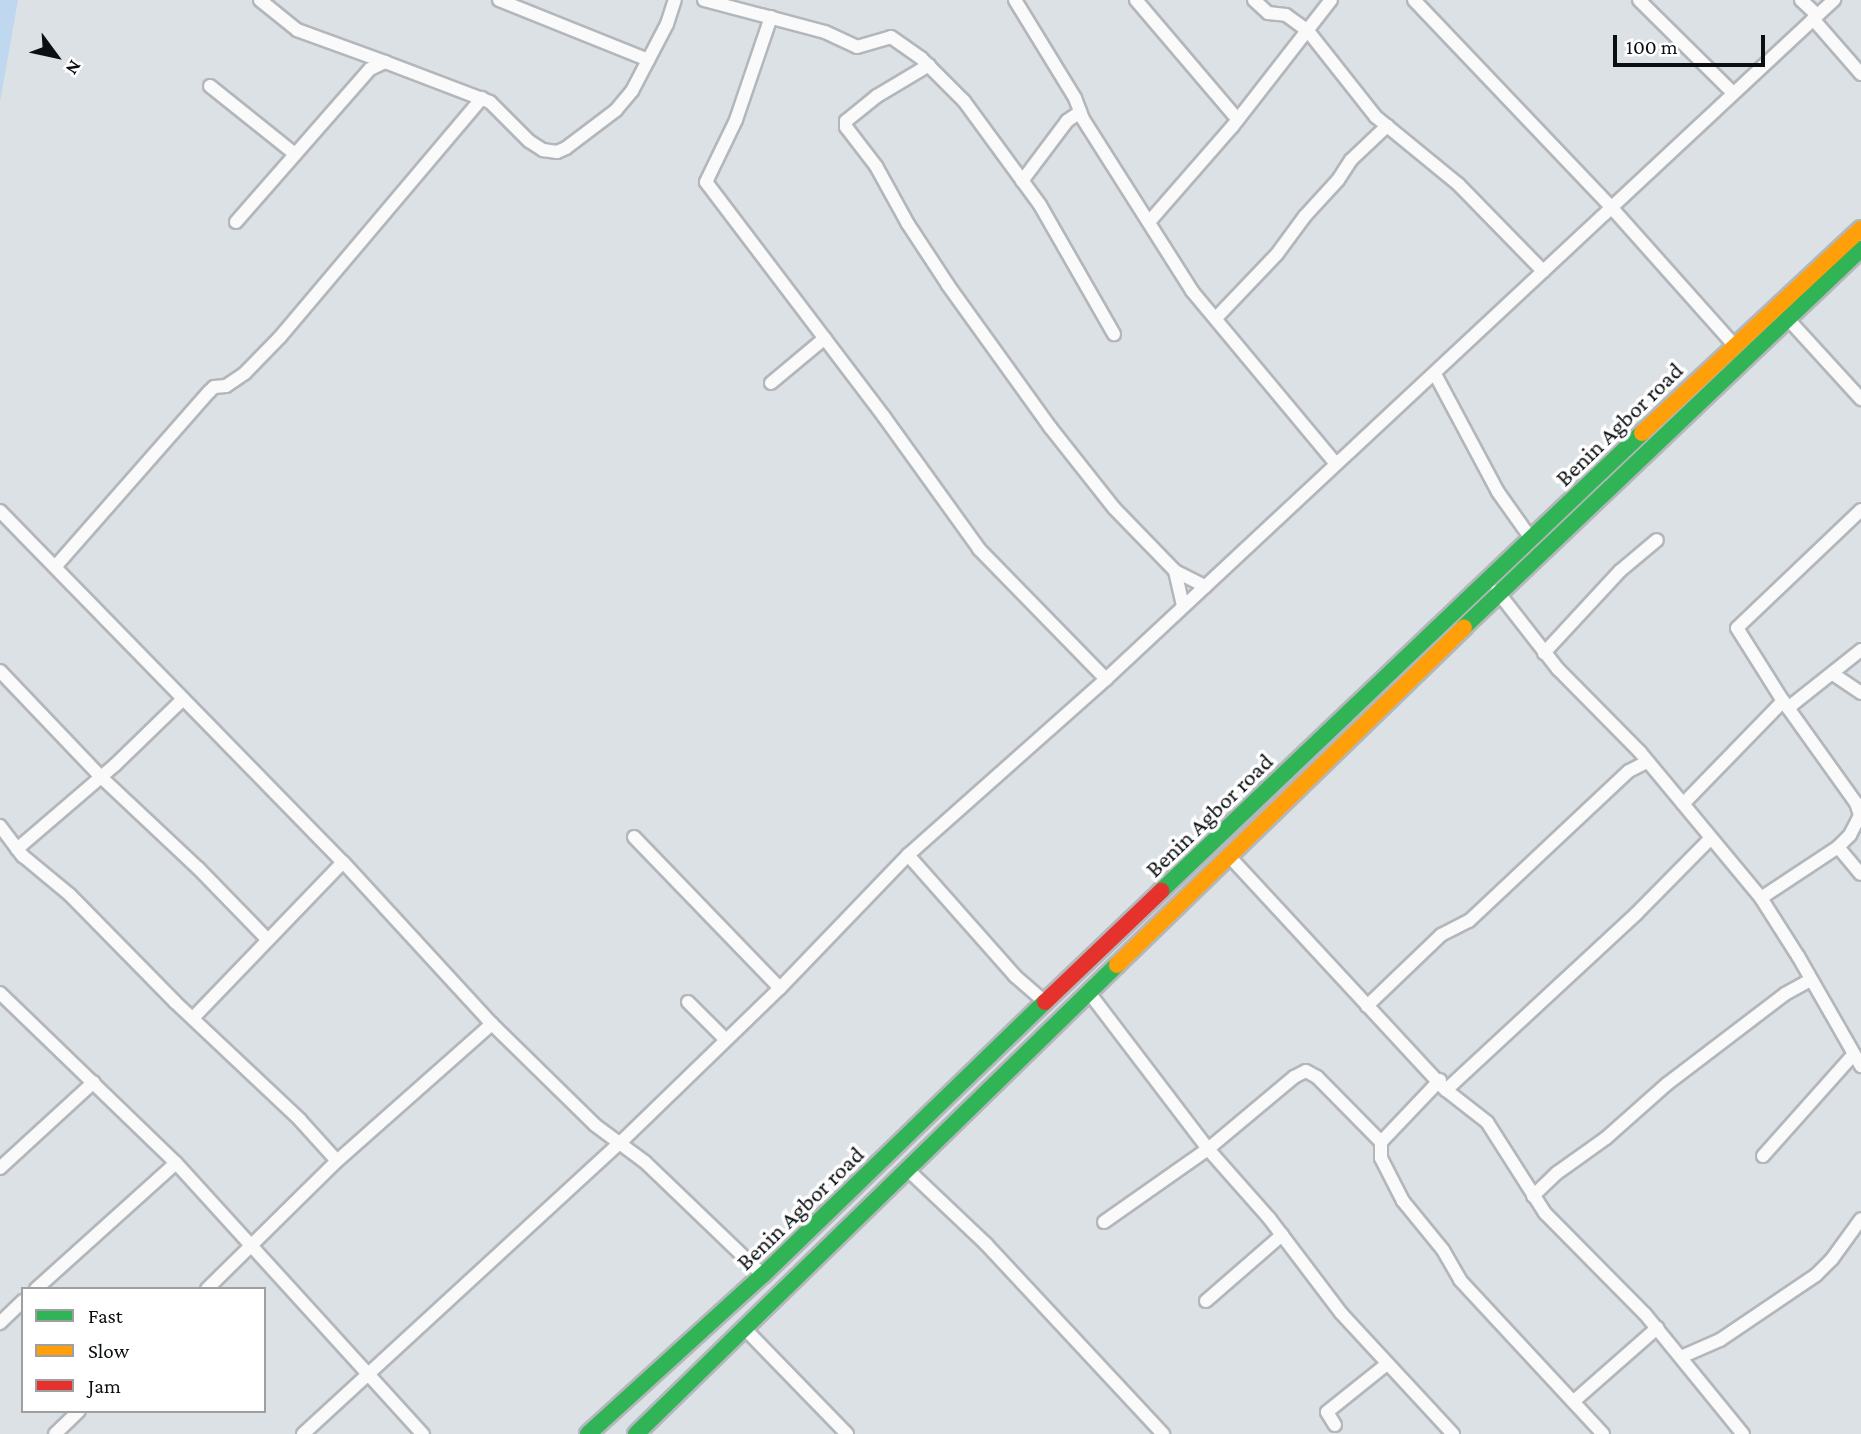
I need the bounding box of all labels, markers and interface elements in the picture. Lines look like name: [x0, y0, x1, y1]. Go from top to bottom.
north arrow: [21, 21, 91, 91]
scale bar: [1616, 21, 1768, 65]
text: 100 m: [1626, 35, 1678, 59]
text: N: [62, 57, 86, 79]
street label: Benin Agbor road: [1549, 356, 1689, 492]
street label: Benin Agbor road: [1139, 747, 1279, 883]
street label: Benin Agbor road: [730, 1140, 870, 1276]
legend: [21, 1287, 266, 1413]
text: Fast: [88, 1304, 123, 1328]
text: Slow: [88, 1339, 129, 1363]
text: Jam: [88, 1374, 121, 1398]

